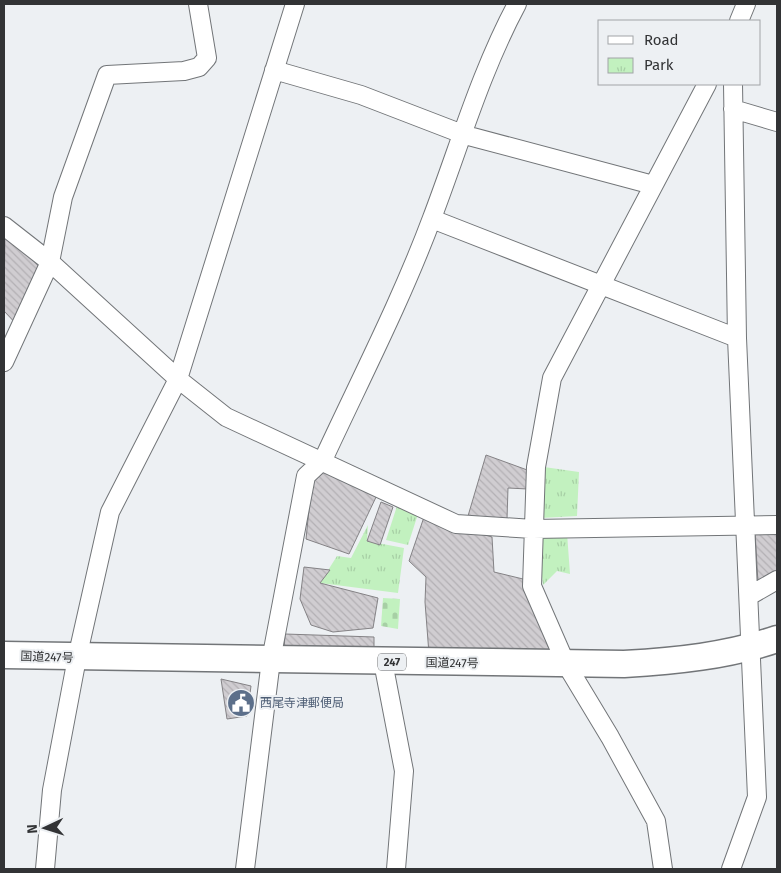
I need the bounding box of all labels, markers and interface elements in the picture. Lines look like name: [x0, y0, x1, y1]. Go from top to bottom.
legend: [598, 20, 761, 85]
text: Road: [644, 31, 679, 49]
text: Park: [644, 56, 674, 74]
street label: 国道247号: [20, 649, 74, 665]
road number: 247: [378, 654, 406, 670]
street label: 国道247号: [425, 656, 479, 670]
public building icon: 西尾寺津郵便局: [226, 688, 256, 718]
place label: 西尾寺津郵便局: [260, 696, 344, 710]
north arrow: [20, 803, 70, 853]
text: N: [24, 824, 41, 834]

